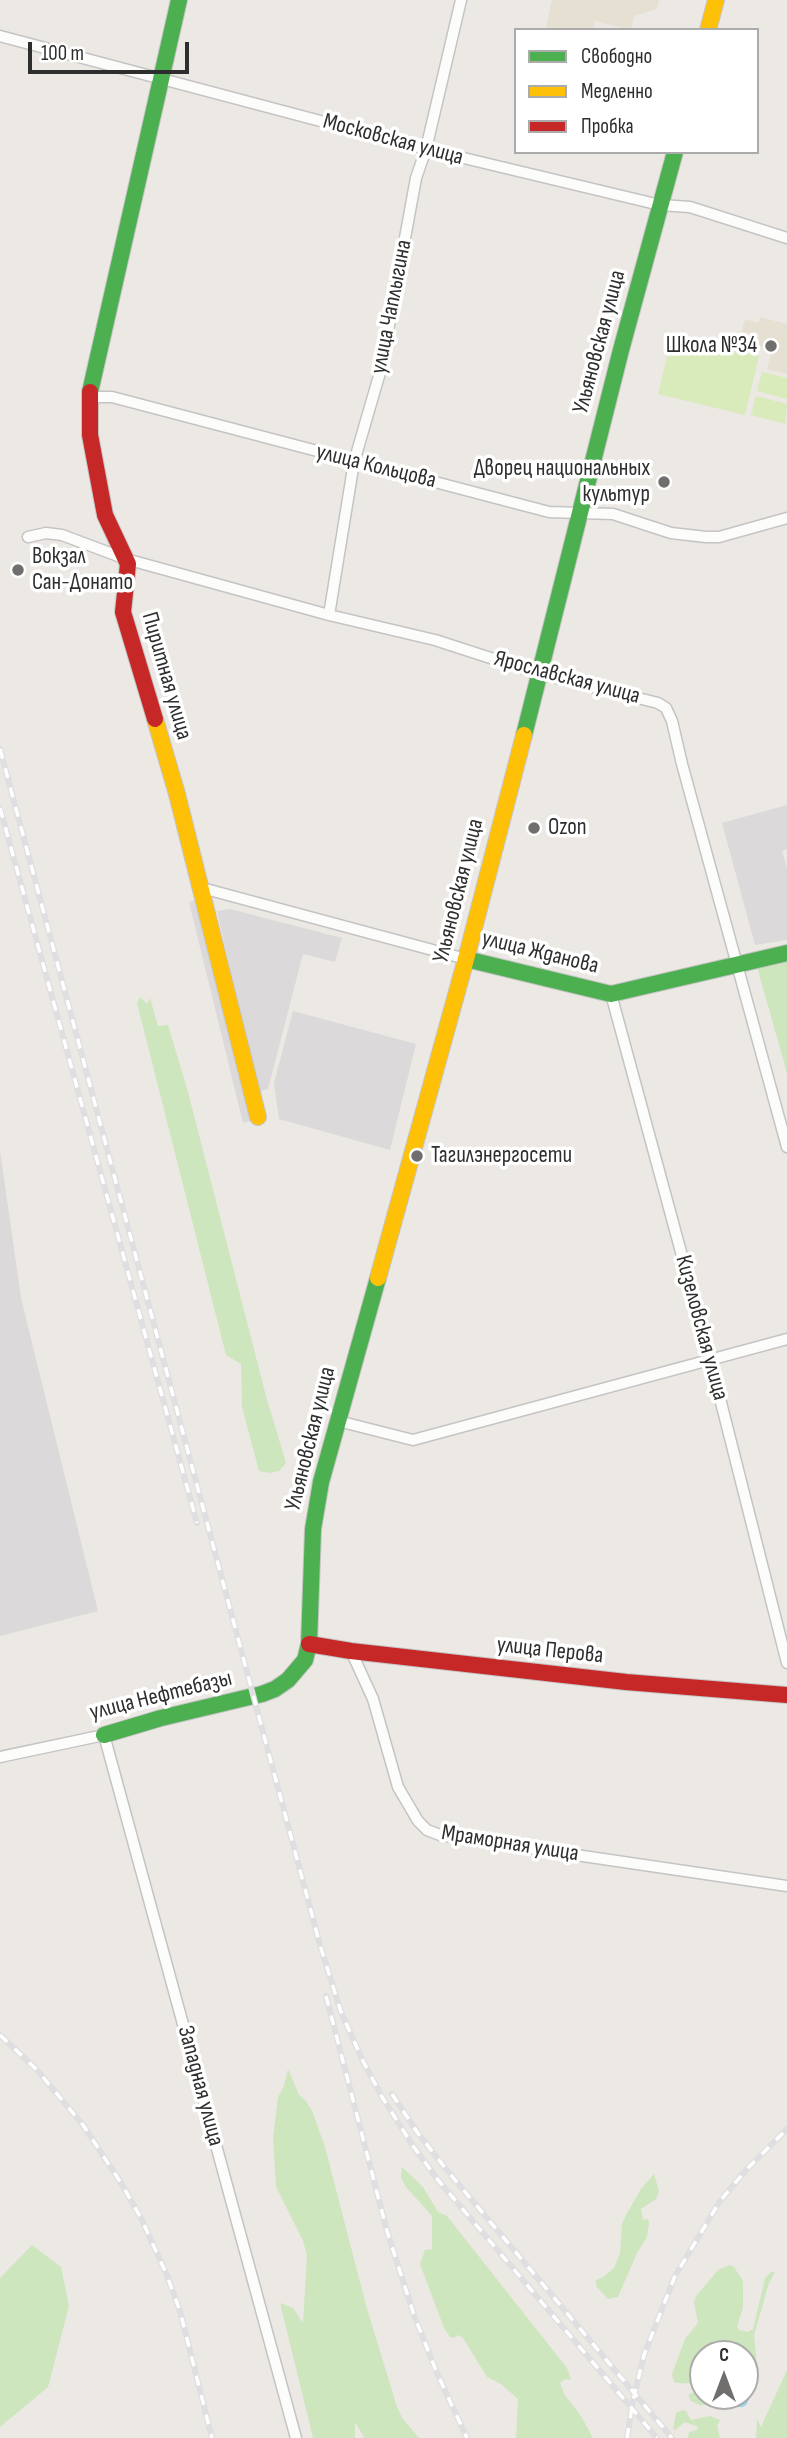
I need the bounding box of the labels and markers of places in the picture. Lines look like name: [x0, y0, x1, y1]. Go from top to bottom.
place label: Школа №34: [666, 332, 757, 360]
marker: Школа №34: [763, 338, 779, 354]
place label: Дворец национальных культур: [474, 455, 650, 509]
marker: Дворец национальных культур: [656, 474, 672, 490]
place label: Вокзал Сан-Донато: [32, 543, 133, 597]
marker: Вокзал Сан-Донато: [10, 562, 26, 578]
place label: Ozon: [548, 814, 587, 842]
marker: Ozon: [526, 820, 542, 836]
place label: Тагилэнергосети: [431, 1142, 572, 1170]
marker: Тагилэнергосети: [409, 1148, 425, 1164]

